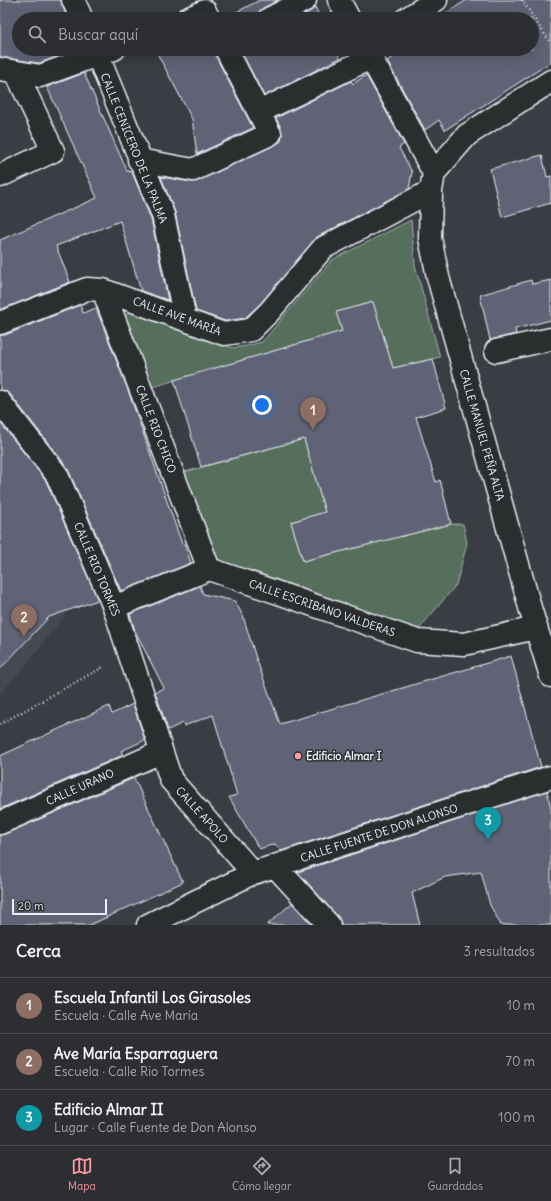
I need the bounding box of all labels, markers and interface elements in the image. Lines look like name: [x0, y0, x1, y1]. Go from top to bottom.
search box: [12, 12, 539, 56]
icon: search: [26, 23, 48, 45]
text: Buscar aquí: [58, 25, 138, 44]
street label: CALLE CENICERO DE LA PALMA: [97, 71, 171, 225]
street label: CALLE AVE MARÍA: [131, 293, 223, 338]
street label: CALLE MANUEL PEÑA ALTA: [456, 368, 508, 502]
street label: CALLE RIO CHICO: [133, 383, 179, 475]
your location: [252, 395, 272, 415]
pin: 1: [300, 397, 326, 430]
street label: CALLE RIO TORMES: [71, 520, 123, 618]
street label: CALLE ESCRIBANO VALDERAS: [247, 576, 397, 640]
pin: 2: [11, 604, 37, 637]
place label: Edificio Almar I: [306, 749, 382, 763]
marker: Edificio Almar I: [293, 751, 303, 761]
street label: CALLE URANO: [44, 766, 116, 808]
street label: CALLE APOLO: [173, 784, 231, 846]
street label: CALLE FUENTE DE DON ALONSO: [298, 801, 460, 865]
pin: 3: [475, 807, 501, 840]
scale bar: [12, 897, 107, 916]
text: 20 m: [18, 899, 44, 913]
text: Cerca: [16, 940, 61, 962]
text: 3 resultados: [464, 943, 535, 960]
text: Escuela Infantil Los Girasoles: [54, 988, 251, 1007]
text: 1: [26, 997, 32, 1014]
text: 10 m: [507, 997, 535, 1014]
text: Escuela · Calle Ave María: [54, 1007, 198, 1024]
text: Ave María Esparraguera: [54, 1044, 218, 1063]
text: 2: [25, 1053, 33, 1070]
text: 70 m: [506, 1053, 535, 1070]
text: Escuela · Calle Rio Tormes: [54, 1063, 204, 1080]
text: Edificio Almar II: [54, 1100, 164, 1119]
text: 3: [25, 1109, 33, 1126]
text: 100 m: [498, 1109, 535, 1126]
text: Lugar · Calle Fuente de Don Alonso: [54, 1119, 257, 1136]
tab: Mapa: [68, 1155, 96, 1193]
tab: Cómo llegar: [232, 1155, 291, 1193]
tab: Guardados: [428, 1155, 483, 1193]

